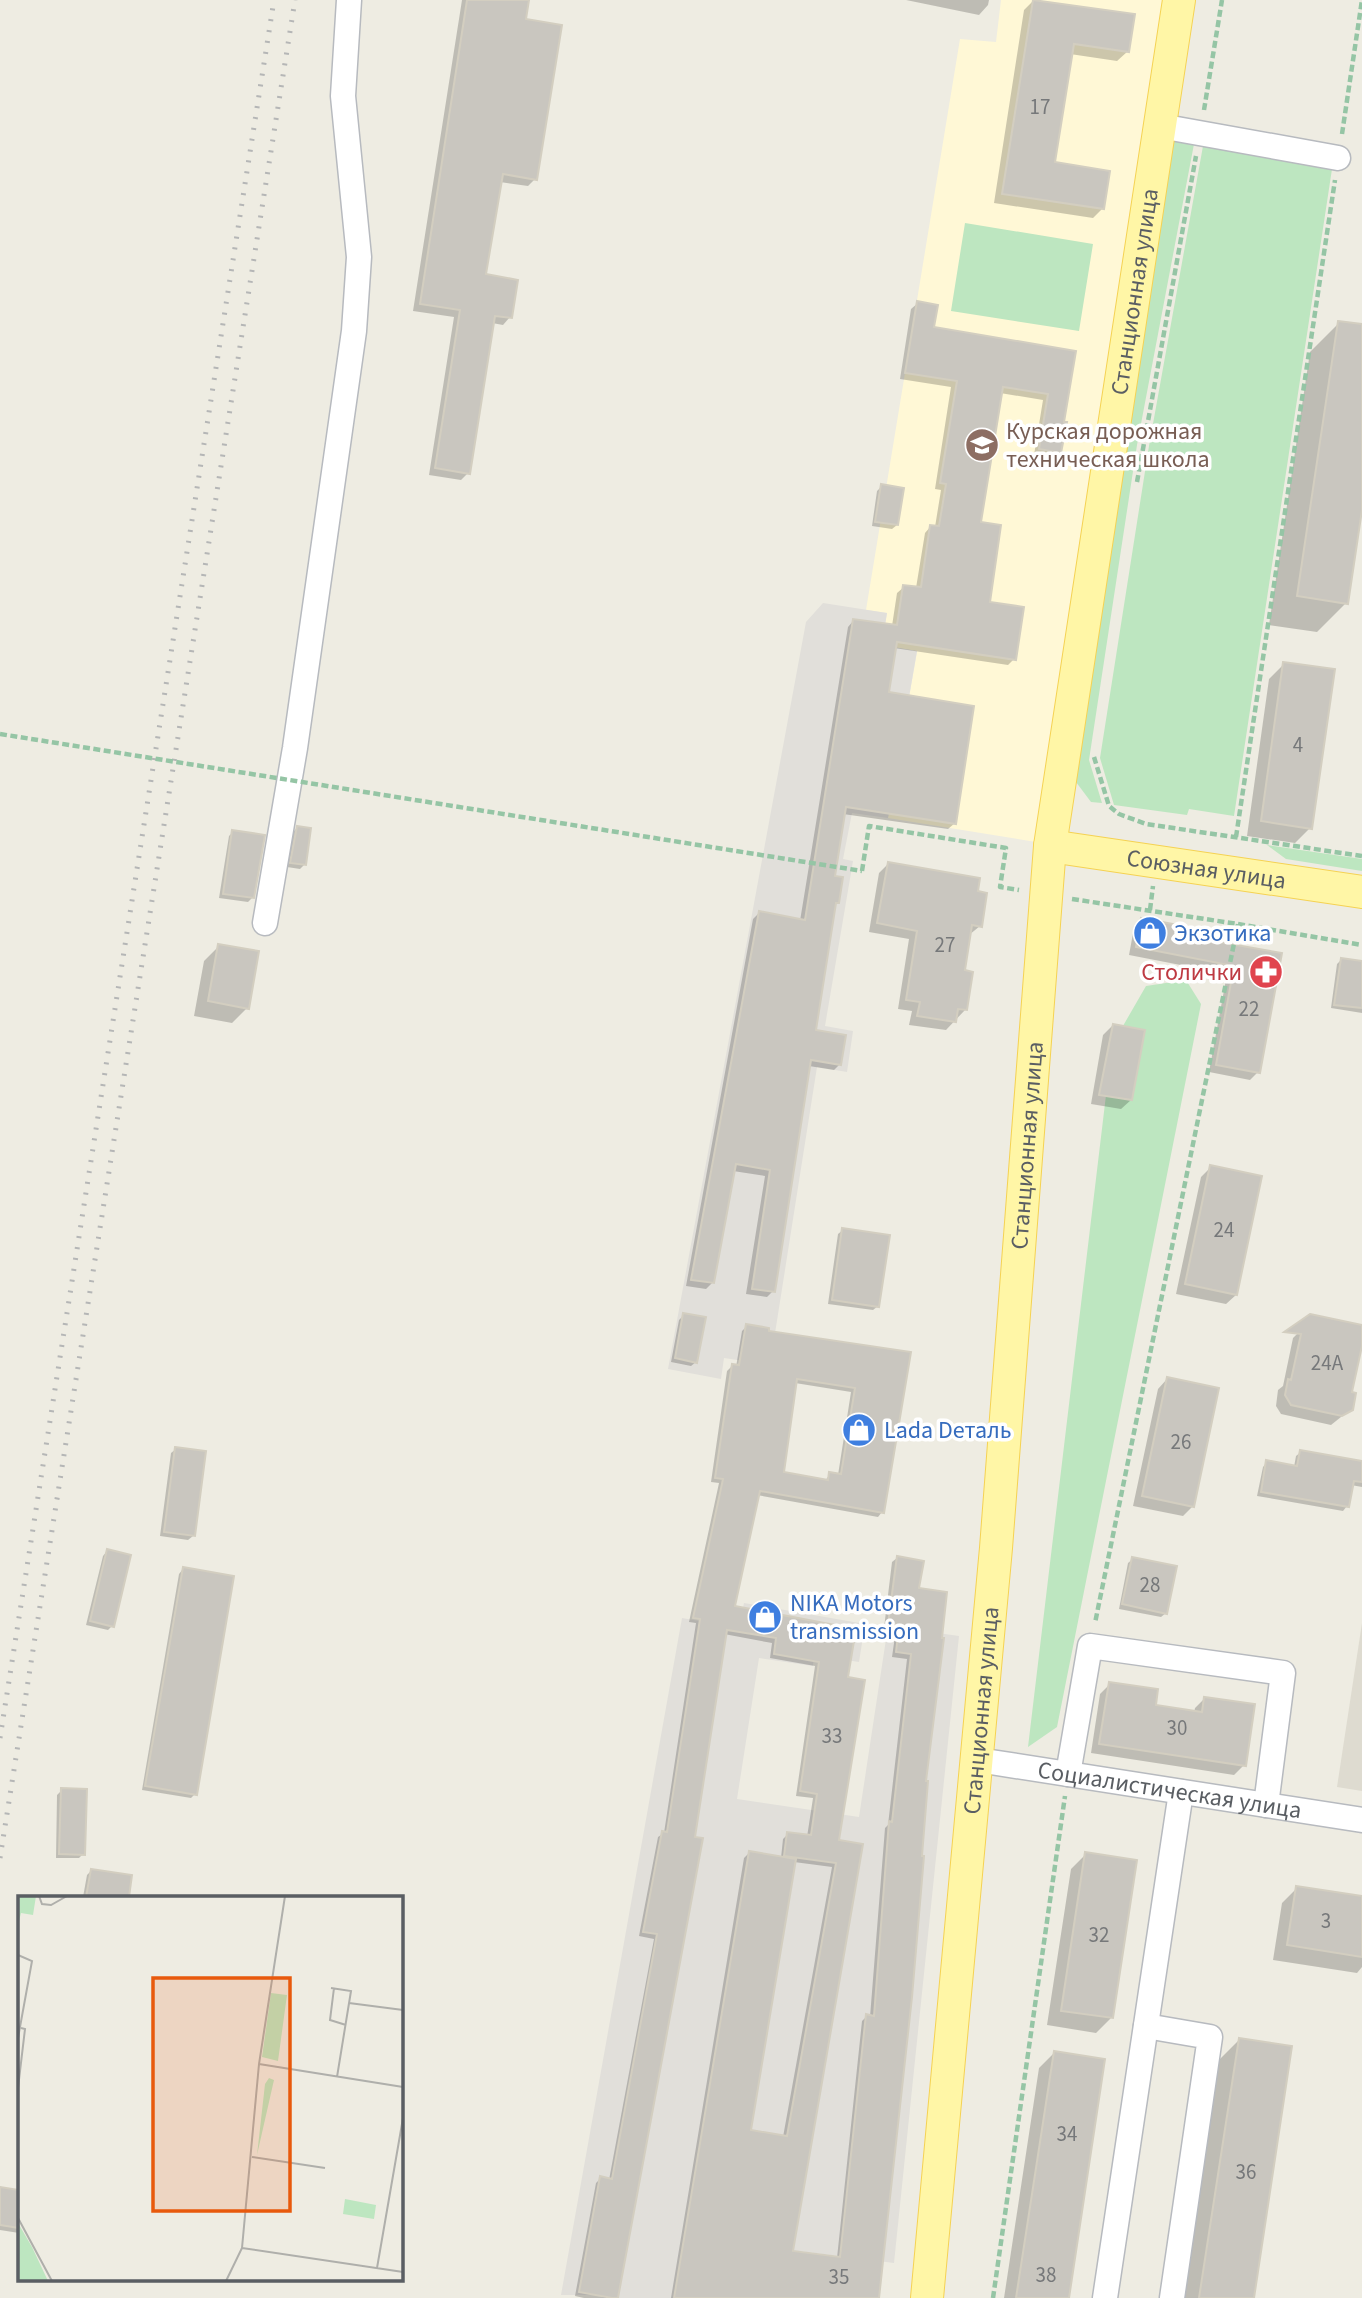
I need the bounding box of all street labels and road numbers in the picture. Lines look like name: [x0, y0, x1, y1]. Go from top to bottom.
street label: Станционная улица: [1102, 186, 1168, 397]
street label: Союзная улица: [1124, 841, 1288, 899]
street label: Станционная улица: [1002, 1040, 1053, 1251]
street label: Станционная улица: [955, 1605, 1009, 1816]
street label: Социалистическая улица: [1035, 1753, 1304, 1828]

